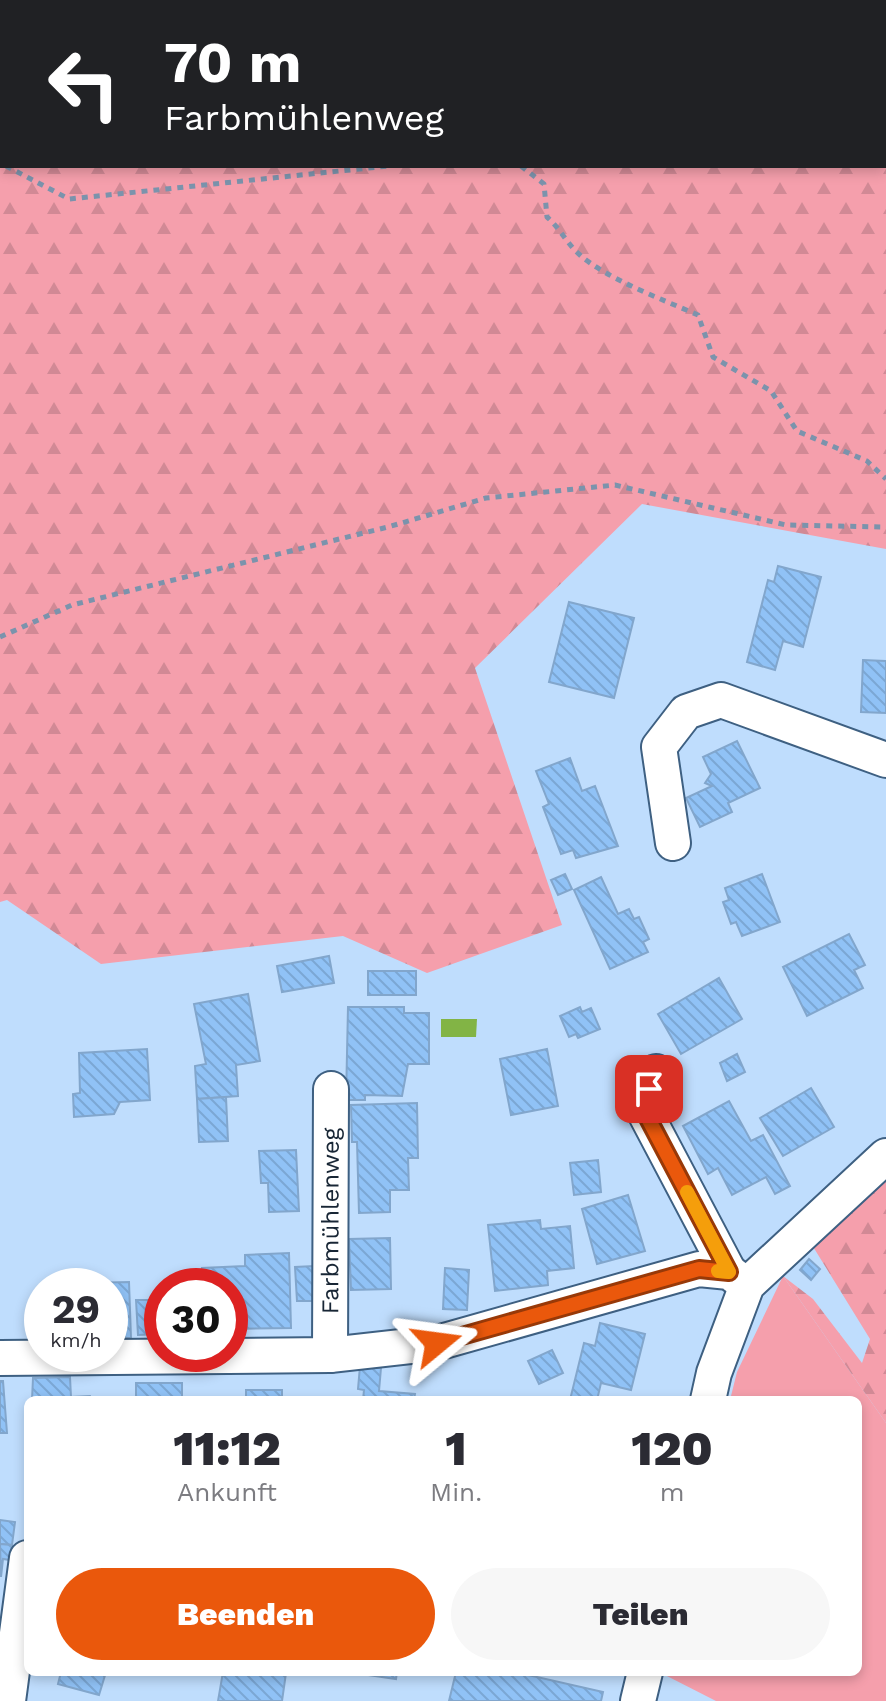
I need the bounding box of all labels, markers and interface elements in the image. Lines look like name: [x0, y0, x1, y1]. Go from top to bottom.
text: 70 m: [164, 30, 301, 96]
icon: left: [32, 32, 136, 136]
text: Farbmühlenweg: [164, 97, 444, 139]
pin: [615, 1055, 683, 1123]
icon: arrive: [627, 1067, 671, 1111]
street label: Farbmühlenweg: [316, 1127, 345, 1314]
speed limit sign: 30: [144, 1268, 248, 1372]
text: 29: [52, 1286, 100, 1333]
position arrow: [395, 1301, 479, 1385]
text: km/h: [50, 1328, 102, 1352]
text: 11:12: [173, 1420, 281, 1477]
text: 1: [445, 1420, 467, 1477]
text: 120: [631, 1420, 713, 1477]
text: Ankunft: [177, 1477, 277, 1507]
text: Min.: [430, 1477, 482, 1507]
text: m: [660, 1477, 684, 1507]
button: Beenden: [56, 1568, 435, 1660]
button: Teilen: [451, 1568, 830, 1660]

